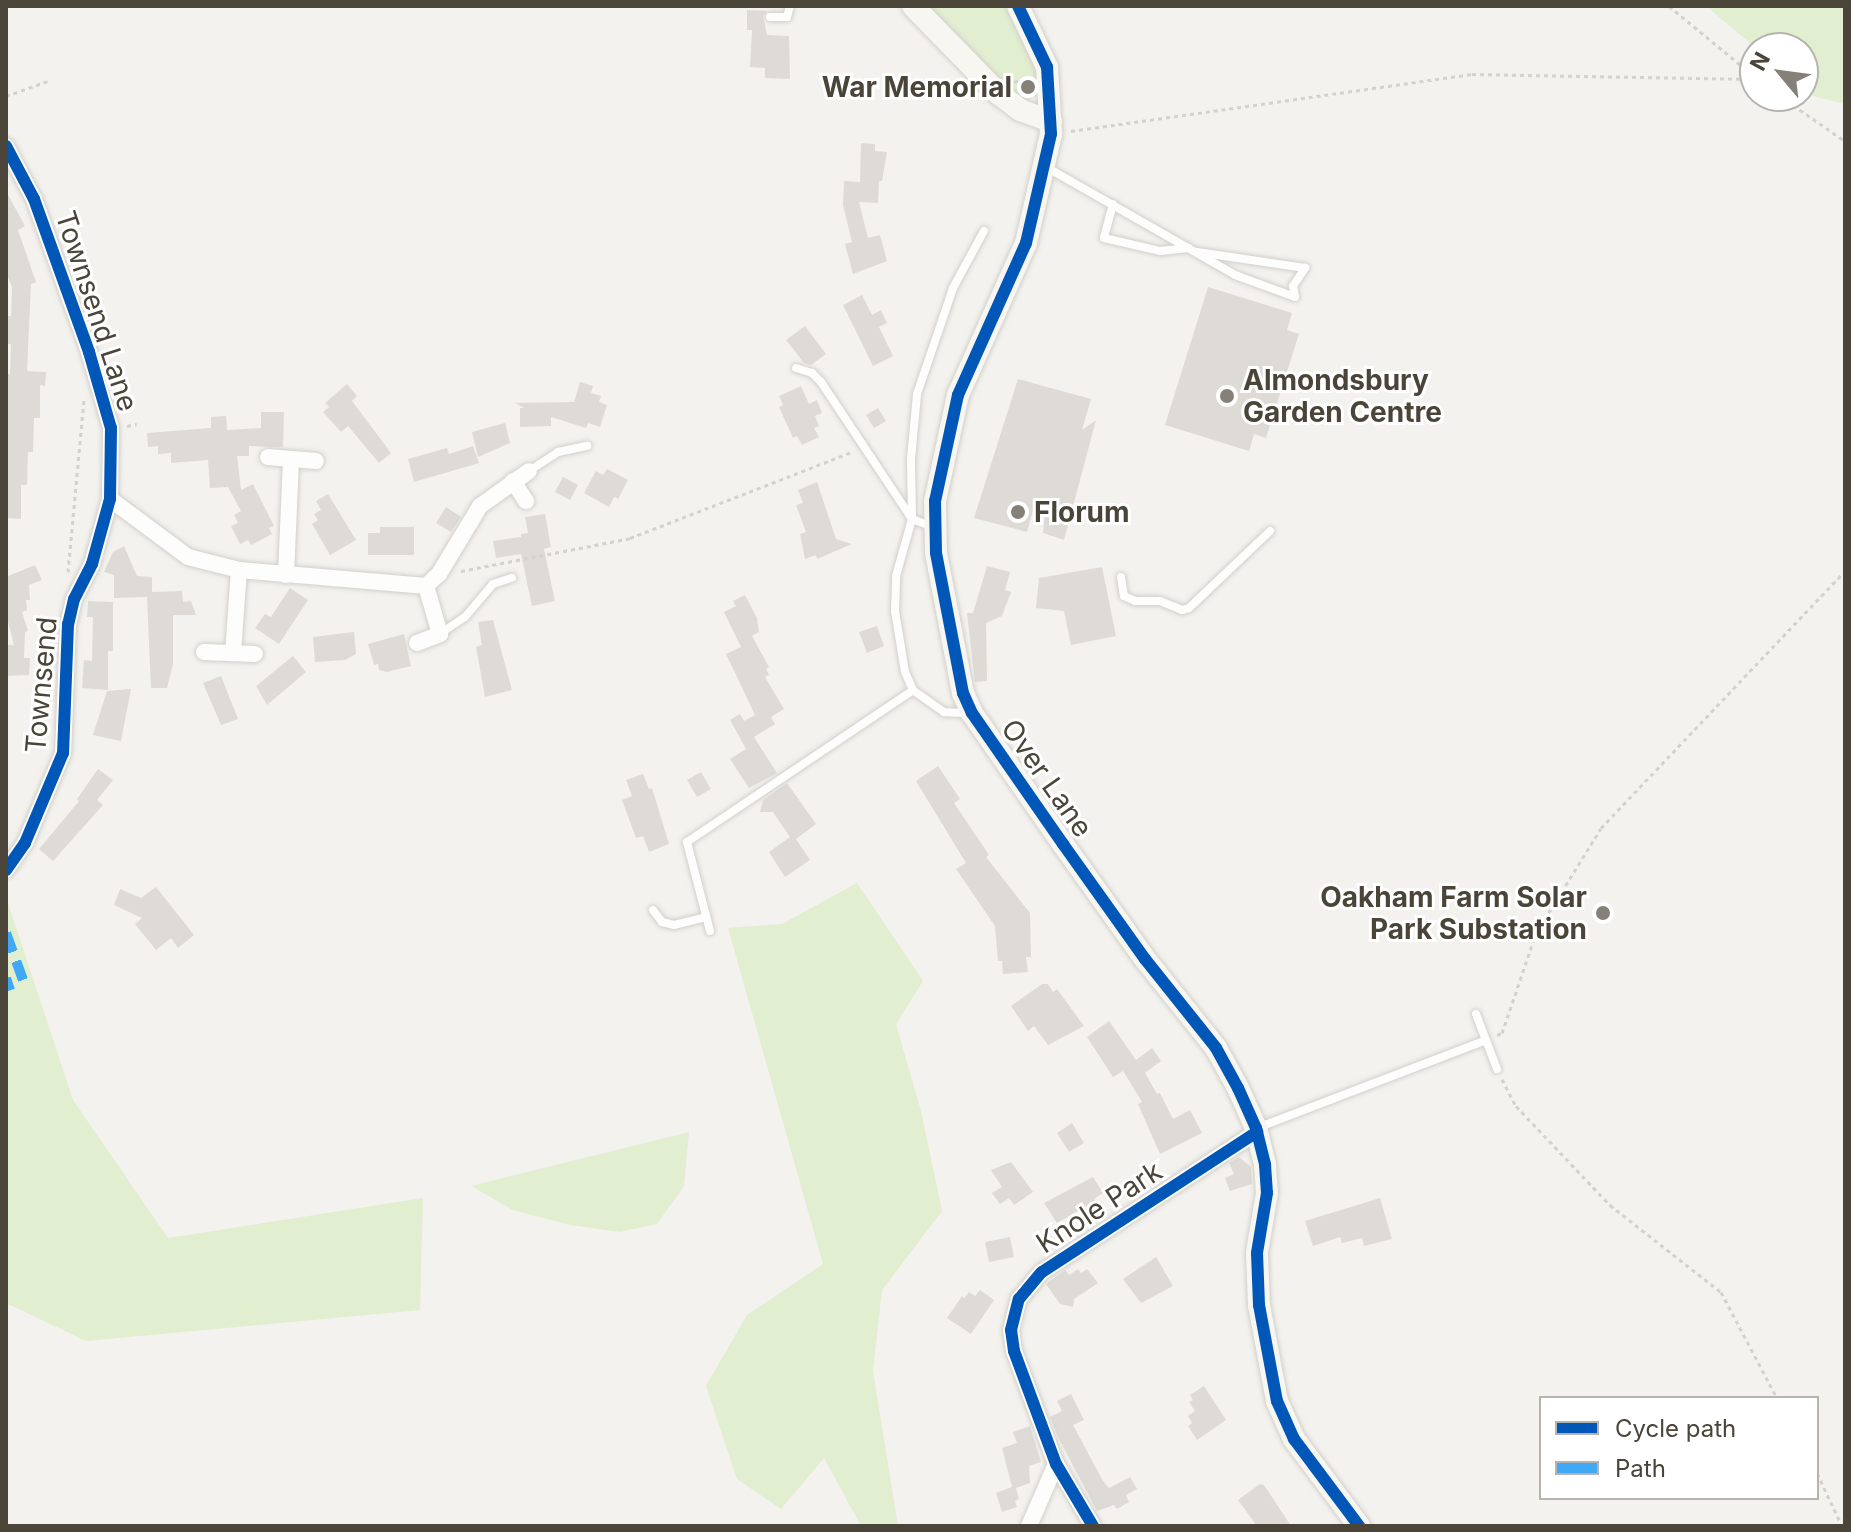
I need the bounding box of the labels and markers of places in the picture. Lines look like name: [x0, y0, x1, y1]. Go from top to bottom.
place label: War Memorial: [822, 70, 1012, 104]
marker: War Memorial: [1019, 78, 1037, 96]
place label: Almondsbury Garden Centre: [1243, 363, 1442, 429]
marker: Almondsbury Garden Centre: [1218, 387, 1236, 405]
place label: Florum: [1034, 495, 1130, 529]
marker: Florum: [1009, 503, 1027, 521]
place label: Oakham Farm Solar Park Substation: [1320, 880, 1587, 946]
marker: Oakham Farm Solar Park Substation: [1594, 904, 1612, 922]

